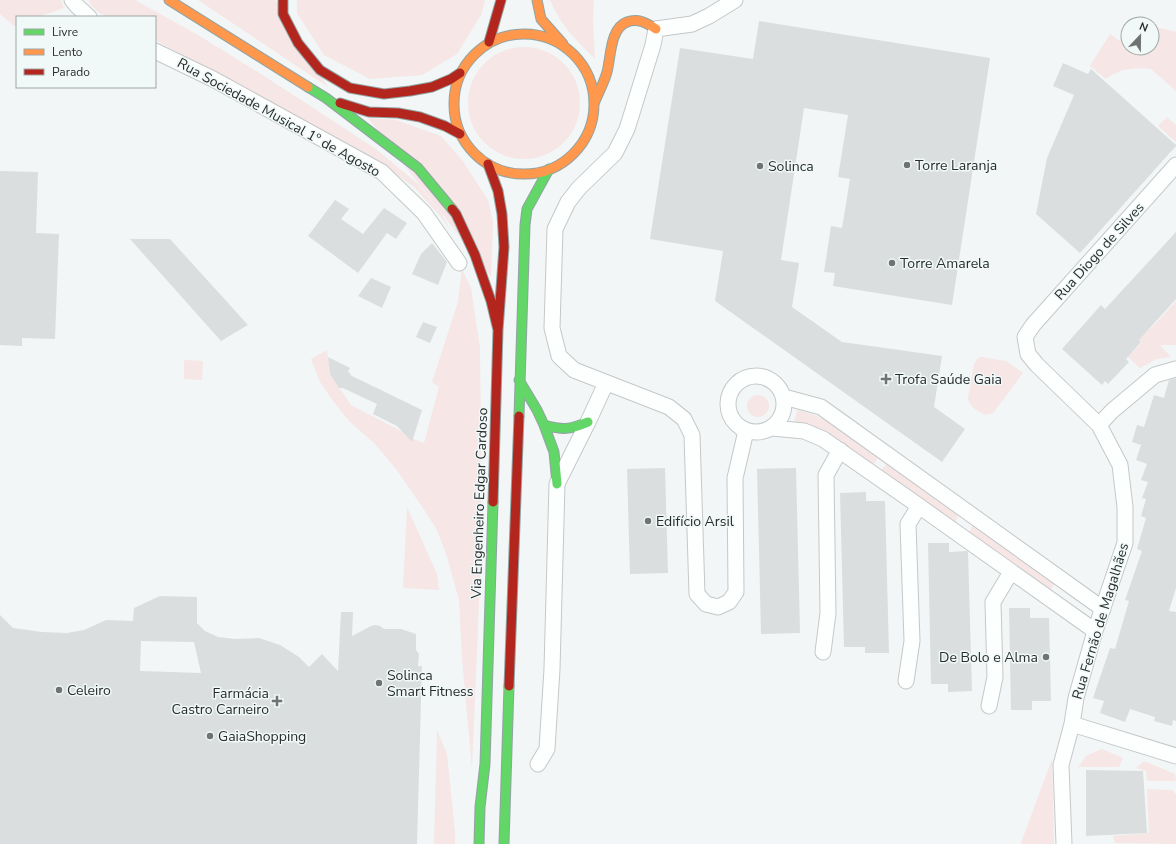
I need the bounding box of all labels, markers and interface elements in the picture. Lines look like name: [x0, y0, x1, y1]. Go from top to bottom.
legend: [16, 16, 156, 88]
north arrow: [1120, 16, 1160, 56]
text: N: [1137, 19, 1150, 36]
text: Livre: [52, 24, 78, 40]
text: Lento: [52, 44, 83, 60]
street label: Rua Sociedade Musical 1º de Agosto: [174, 54, 384, 181]
text: Parado: [52, 64, 90, 80]
place label: Torre Laranja: [915, 156, 997, 175]
place label: Solinca: [768, 157, 814, 176]
marker: Torre Laranja: [902, 160, 912, 170]
marker: Solinca: [755, 161, 765, 171]
street label: Rua Diogo de Silves: [1050, 198, 1149, 304]
place label: Torre Amarela: [900, 254, 990, 273]
marker: Torre Amarela: [887, 258, 897, 268]
place label: Trofa Saúde Gaia: [895, 370, 1002, 389]
marker: Trofa Saúde Gaia: [880, 373, 892, 385]
street label: Via Engenheiro Edgar Cardoso: [467, 407, 492, 600]
place label: Edifício Arsil: [656, 512, 735, 531]
marker: Edifício Arsil: [643, 516, 653, 526]
street label: Rua Fernão de Magalhães: [1068, 540, 1133, 702]
place label: De Bolo e Alma: [939, 648, 1038, 667]
marker: De Bolo e Alma: [1041, 652, 1051, 662]
place label: Solinca Smart Fitness: [387, 666, 474, 701]
marker: Solinca Smart Fitness: [374, 678, 384, 688]
place label: Celeiro: [67, 681, 111, 700]
place label: Farmácia Castro Carneiro: [172, 684, 269, 719]
marker: Celeiro: [54, 685, 64, 695]
marker: Farmácia Castro Carneiro: [272, 696, 282, 706]
place label: GaiaShopping: [218, 727, 306, 746]
marker: GaiaShopping: [205, 731, 215, 741]

